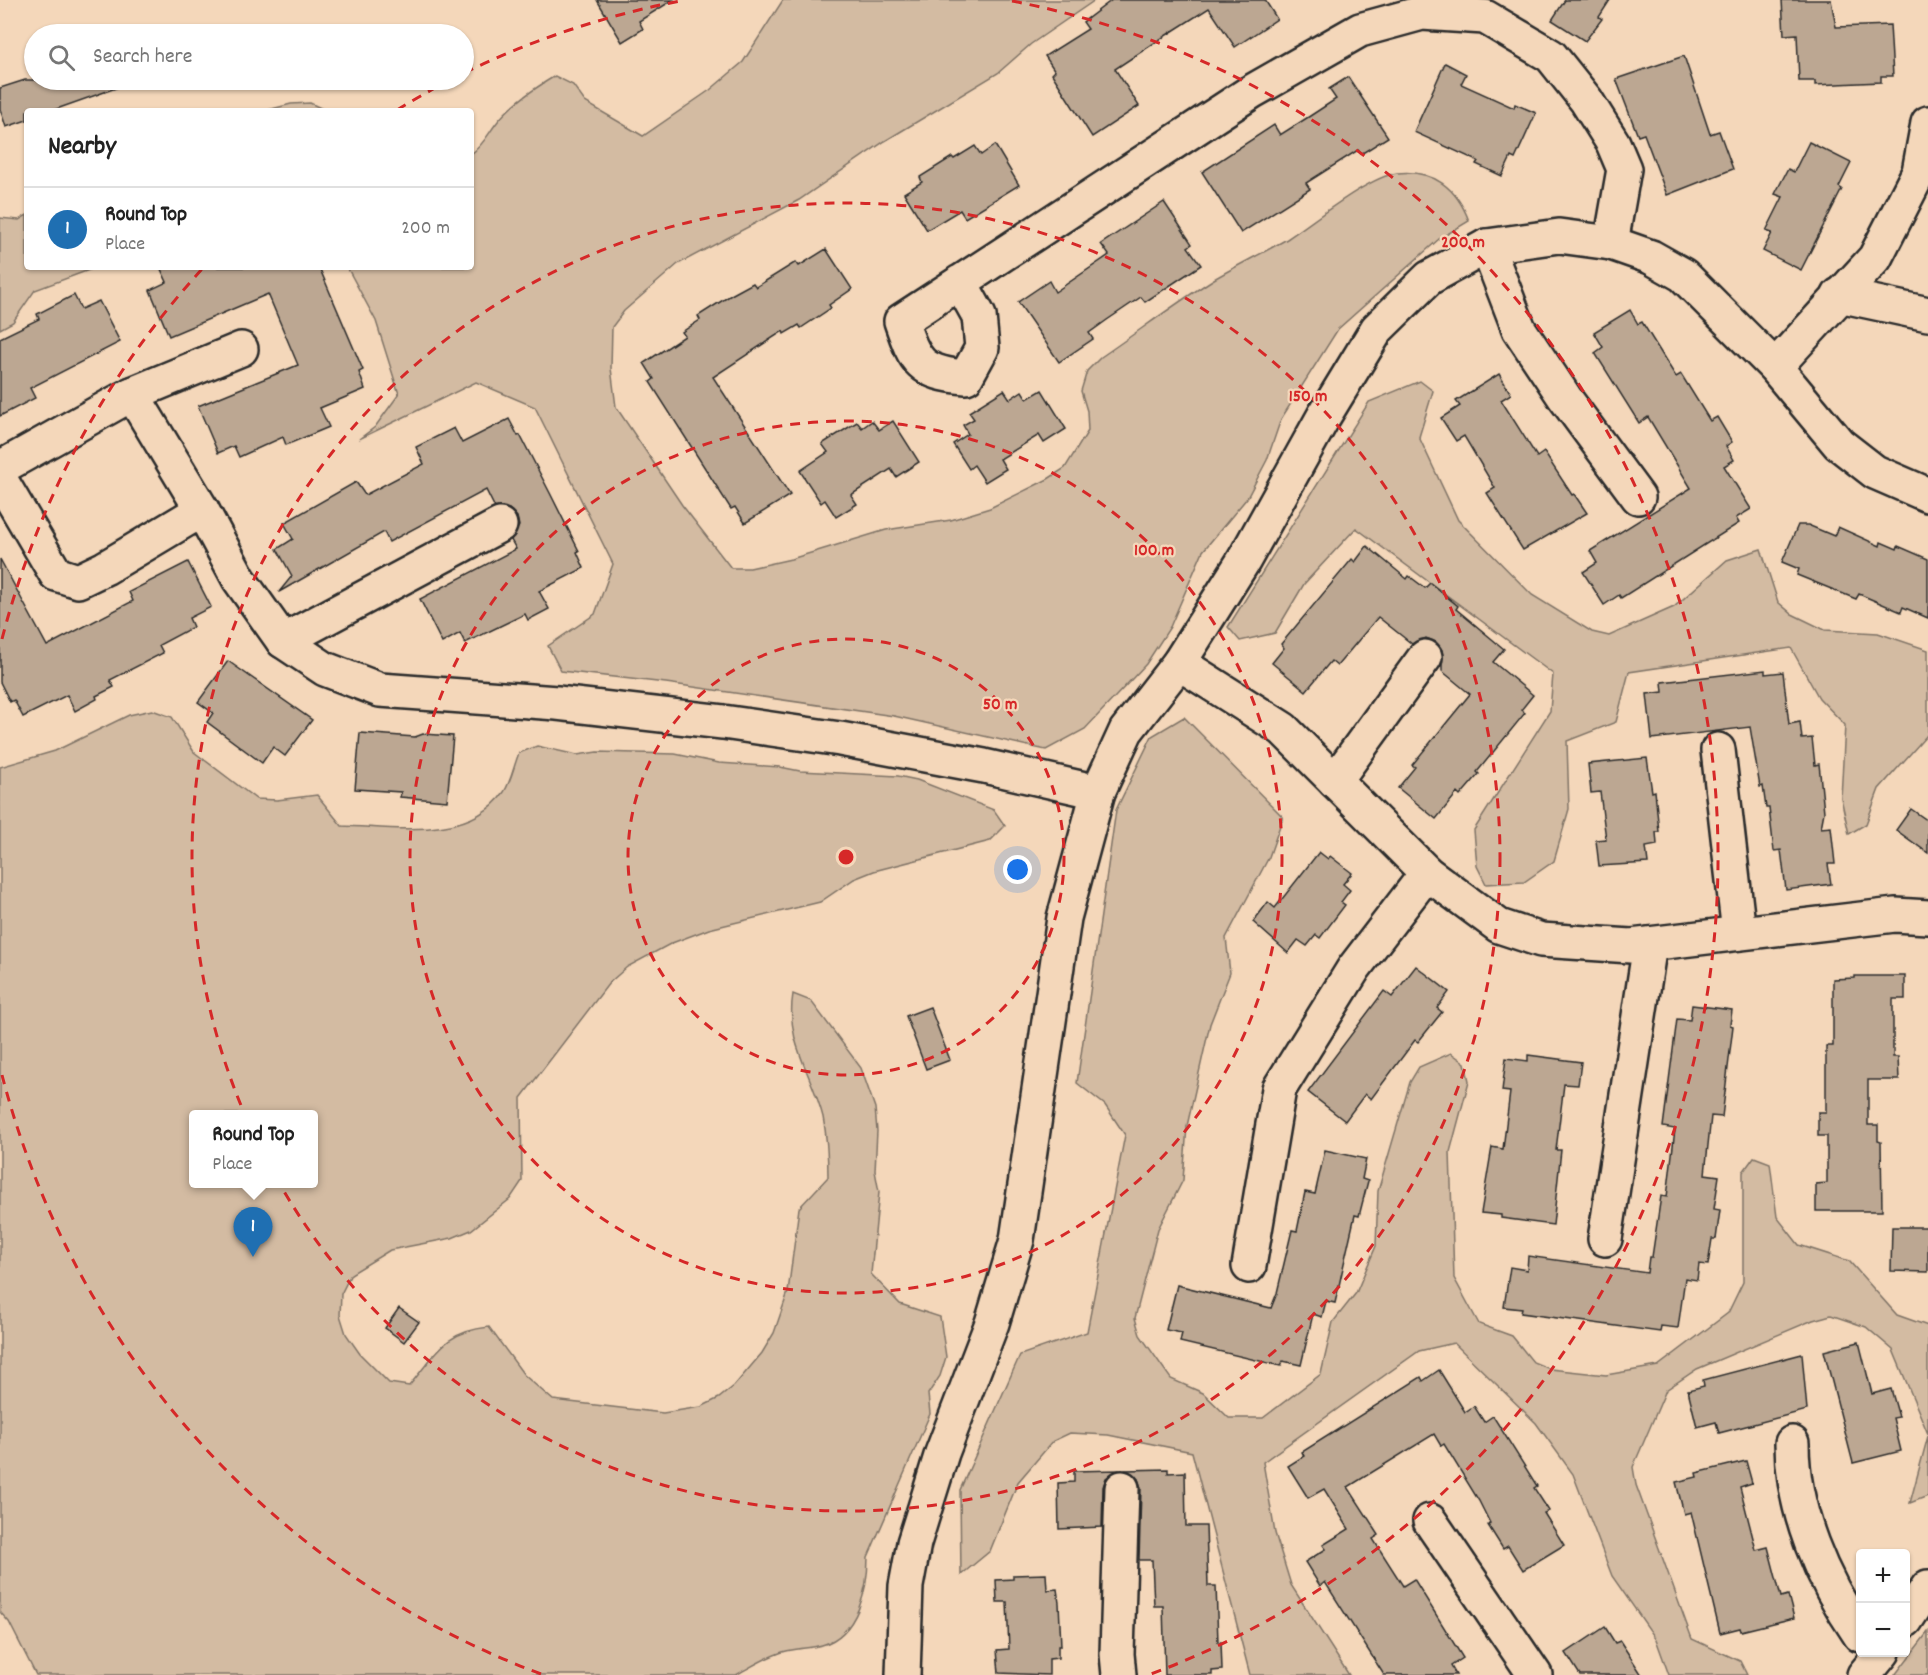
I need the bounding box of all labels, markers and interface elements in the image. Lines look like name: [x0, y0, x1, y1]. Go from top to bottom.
search box: [24, 24, 474, 90]
icon: search: [45, 41, 78, 74]
text: Search here: [93, 42, 192, 73]
text: Nearby: [48, 129, 116, 166]
text: Round Top: [105, 200, 187, 231]
text: 1: [65, 215, 70, 243]
text: 200 m: [401, 215, 450, 243]
text: Place: [105, 231, 145, 259]
text: 200 m: [1441, 231, 1485, 256]
text: 150 m: [1289, 385, 1327, 410]
text: 100 m: [1134, 539, 1174, 564]
text: 50 m: [983, 693, 1017, 718]
centre of rings: [836, 847, 856, 867]
your location: [1003, 855, 1032, 884]
popup: [189, 1110, 318, 1188]
text: Round Top: [212, 1120, 295, 1151]
text: Place: [212, 1151, 252, 1179]
pin: 1: [234, 1208, 272, 1257]
map controls: [1856, 1549, 1910, 1657]
button: +: [1856, 1549, 1910, 1603]
button: −: [1856, 1603, 1910, 1657]

